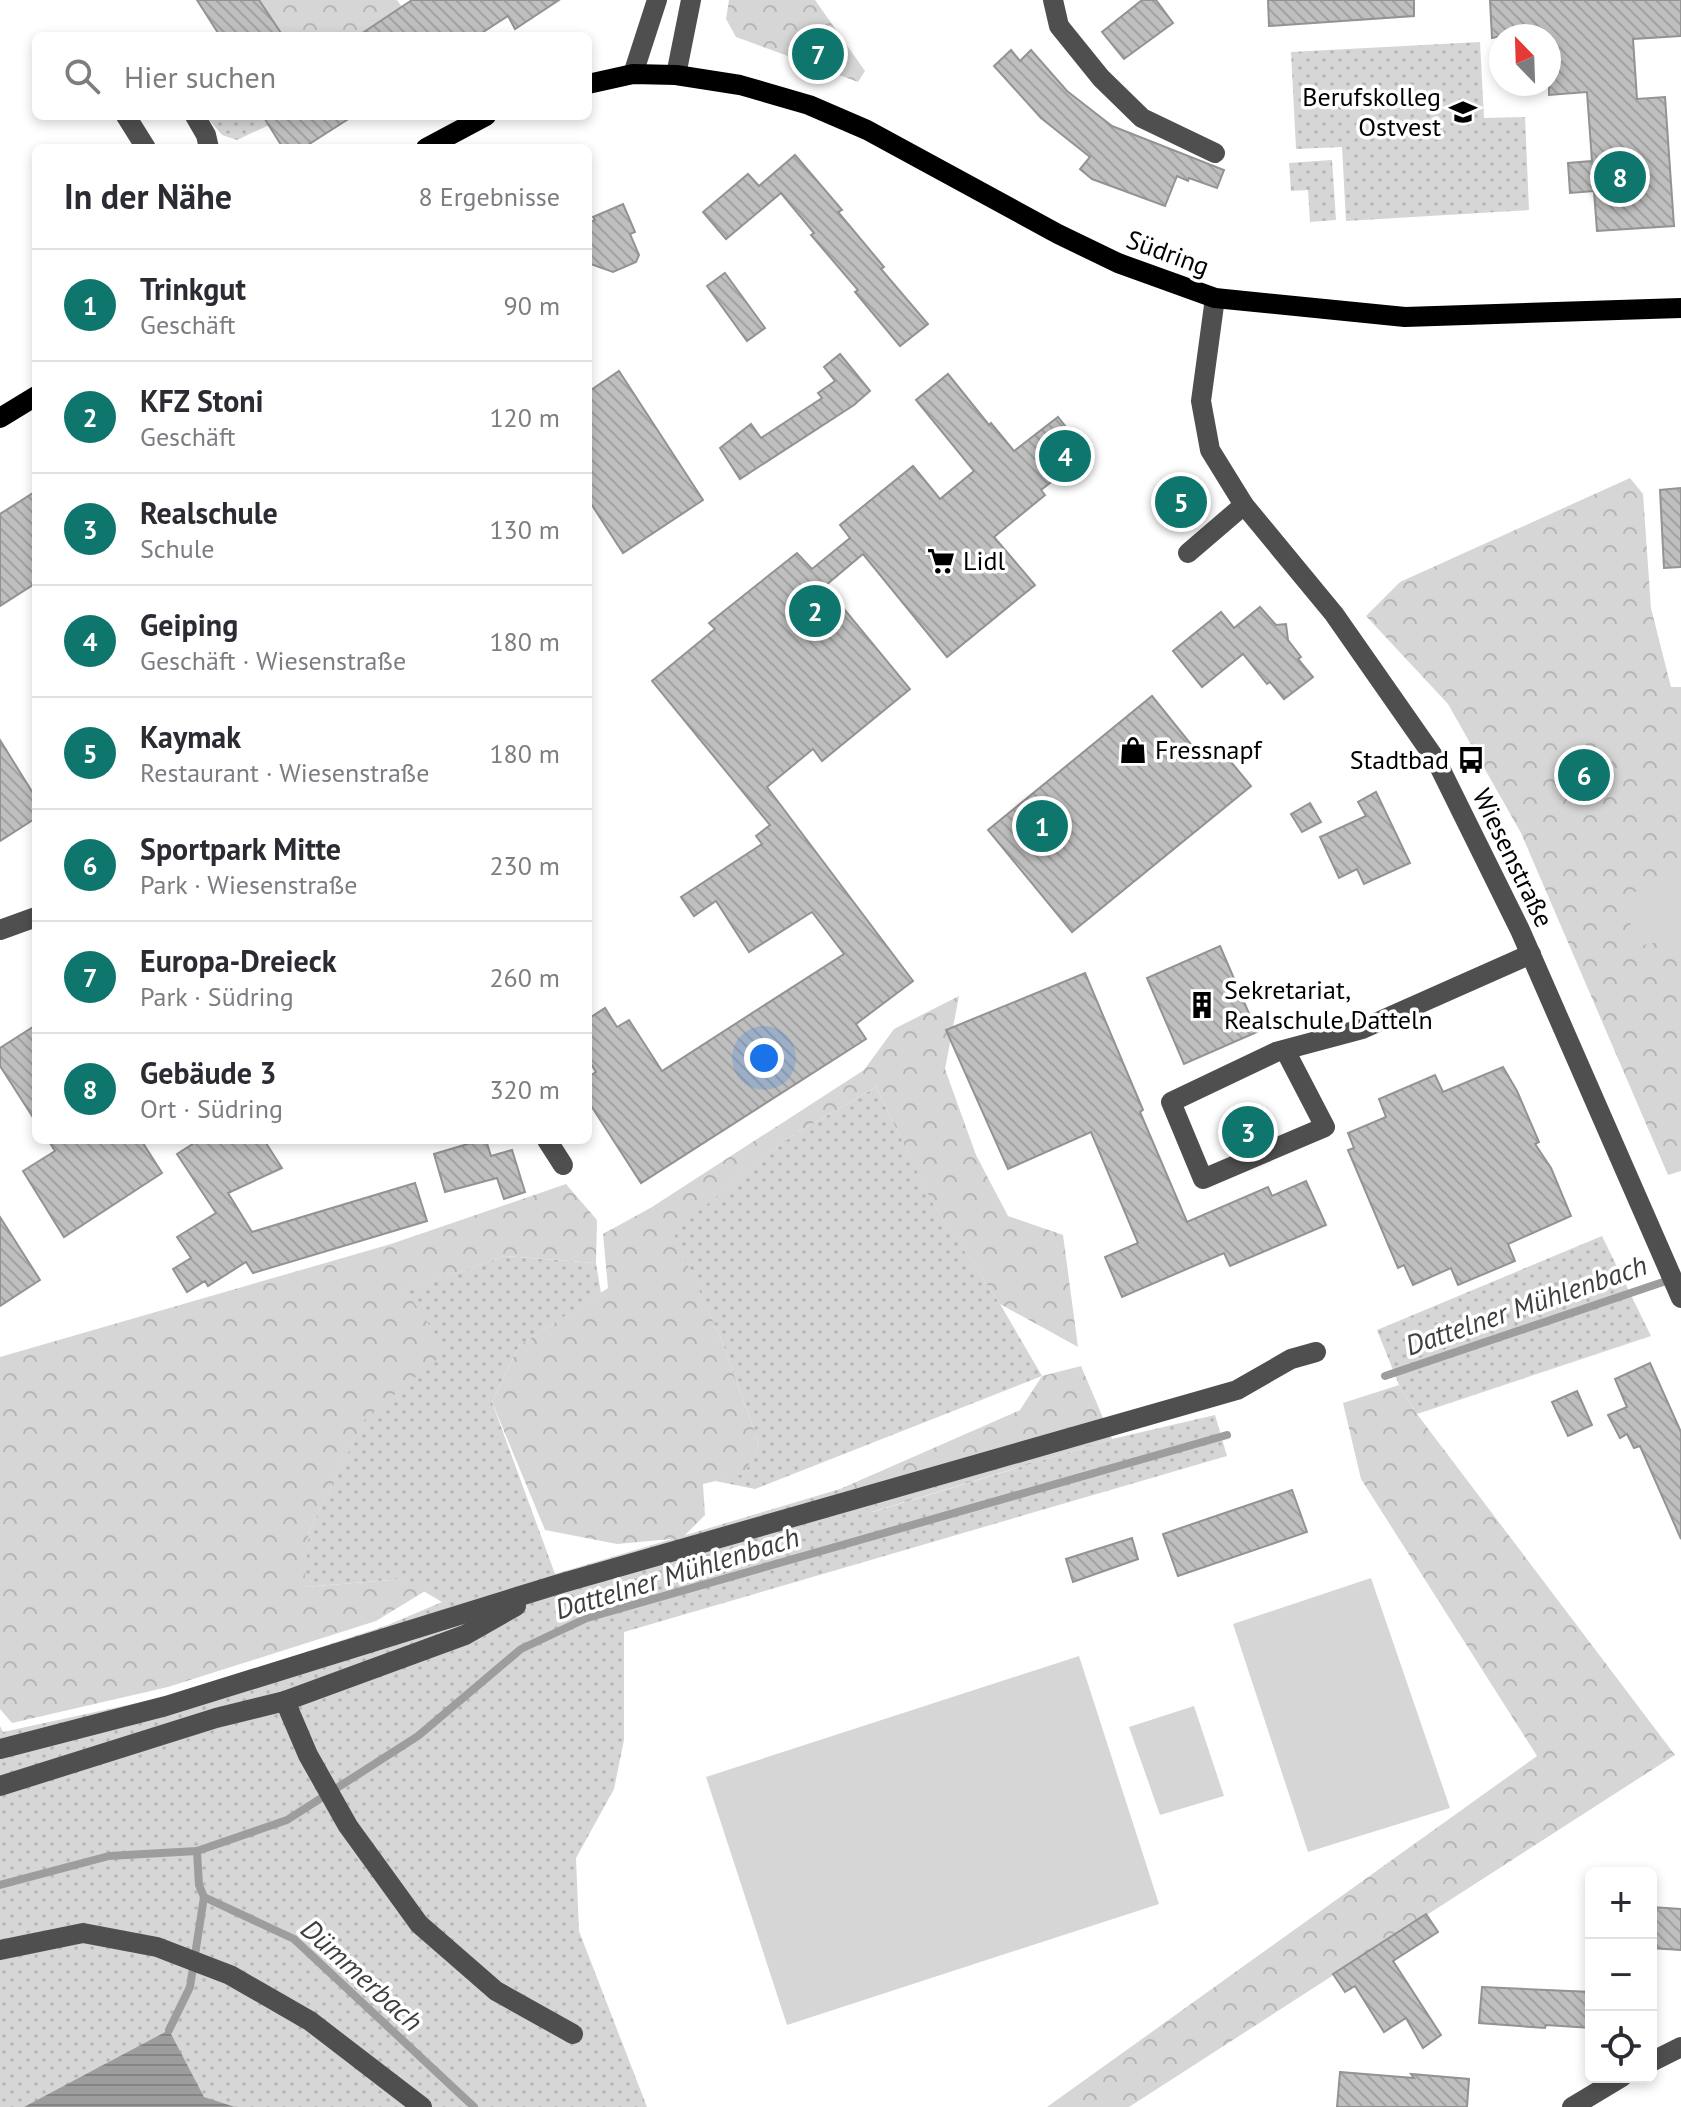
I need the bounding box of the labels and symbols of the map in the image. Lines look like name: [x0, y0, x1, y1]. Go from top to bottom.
pin: 7: [792, 24, 844, 84]
north arrow: [1489, 24, 1561, 96]
place label: Berufskolleg Ostvest: [1302, 80, 1441, 143]
school or university icon: Berufskolleg Ostvest: [1448, 97, 1478, 127]
pin: 8: [1594, 147, 1646, 207]
street label: Südring: [1122, 222, 1214, 283]
pin: 4: [1039, 426, 1091, 486]
pin: 5: [1155, 472, 1207, 532]
place label: Lidl: [963, 544, 1005, 577]
supermarket icon: Lidl: [926, 546, 956, 576]
pin: 2: [789, 581, 841, 641]
place label: Fressnapf: [1155, 733, 1263, 766]
shop icon: Fressnapf: [1118, 735, 1148, 765]
place label: Stadtbad: [1350, 743, 1449, 776]
bus stop icon: Stadtbad: [1456, 745, 1486, 775]
pin: 6: [1558, 745, 1610, 805]
street label: Wiesenstraße: [1466, 783, 1561, 933]
pin: 1: [1016, 796, 1068, 856]
place label: Sekretariat, Realschule Datteln: [1224, 973, 1433, 1036]
building icon: Sekretariat, Realschule Datteln: [1187, 990, 1217, 1020]
your location: [744, 1038, 784, 1078]
pin: 3: [1222, 1102, 1274, 1162]
water label: Dattelner Mühlenbach: [1400, 1246, 1652, 1363]
water label: Dattelner Mühlenbach: [550, 1518, 803, 1627]
water label: Dümmerbach: [294, 1910, 431, 2039]

